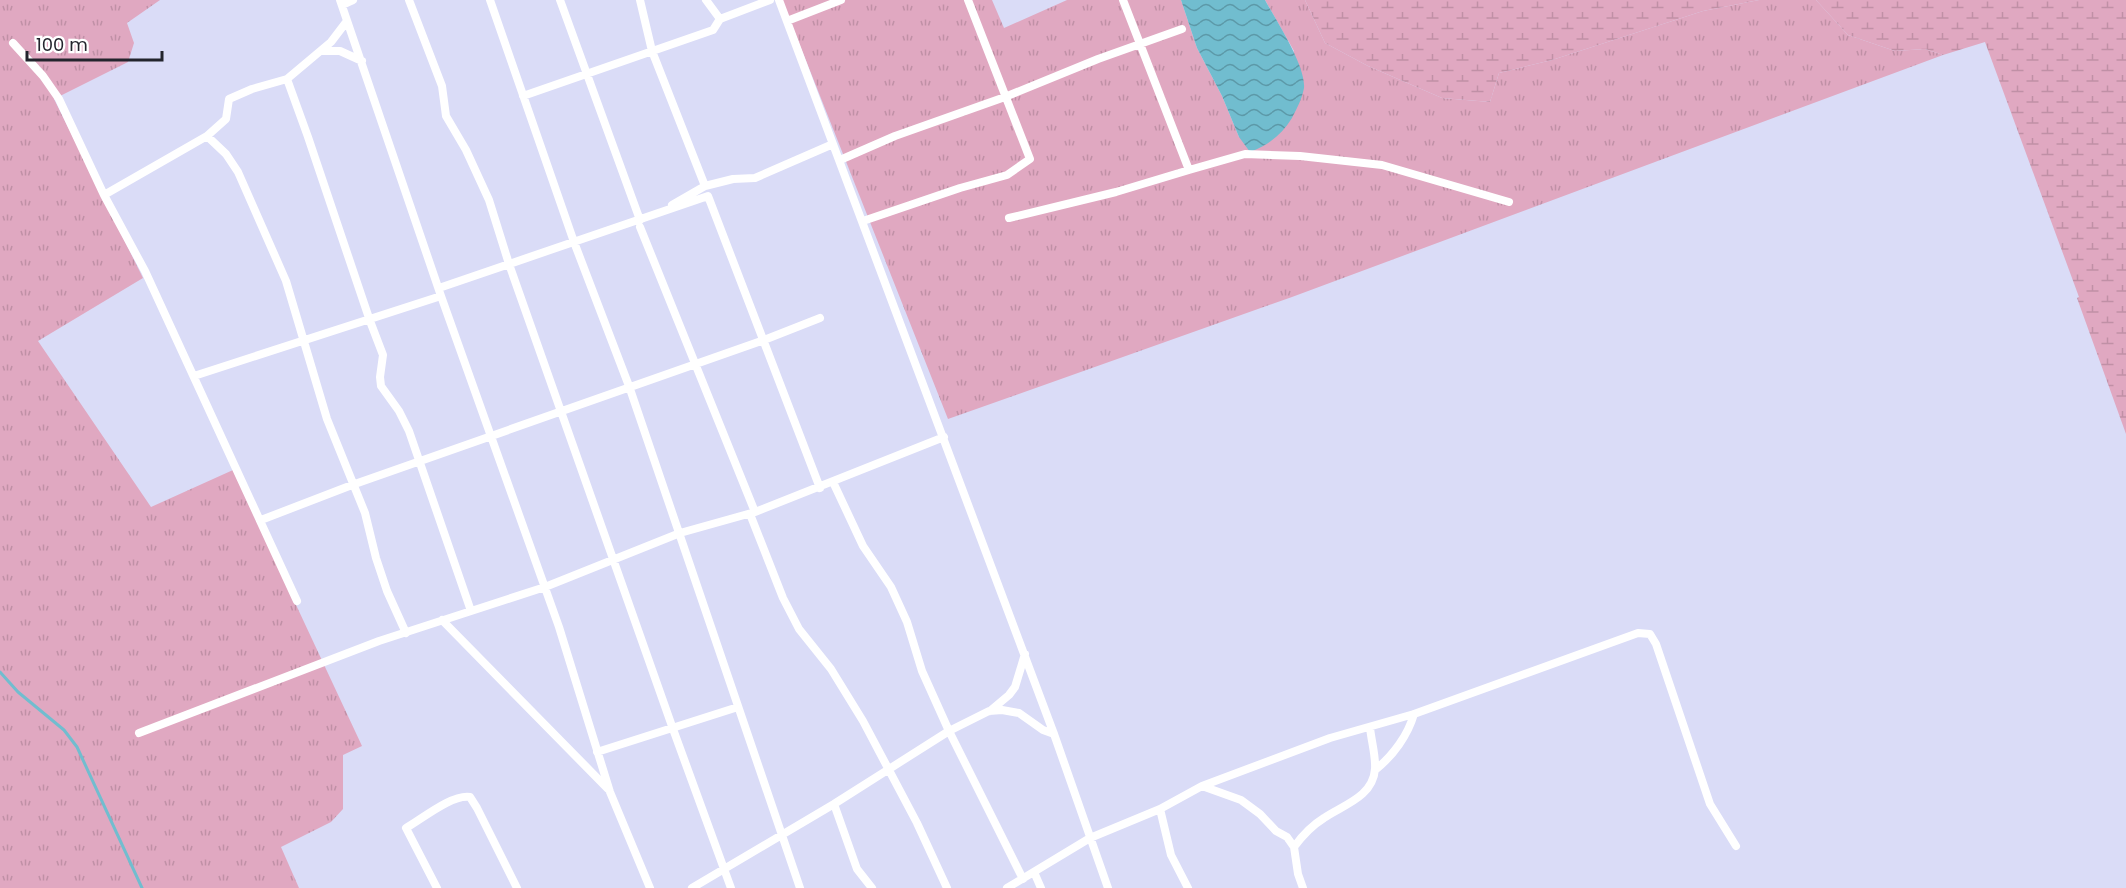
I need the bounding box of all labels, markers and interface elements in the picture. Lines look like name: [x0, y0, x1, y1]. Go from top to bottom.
scale bar: [27, 24, 162, 62]
text: 100 m: [36, 32, 88, 57]

